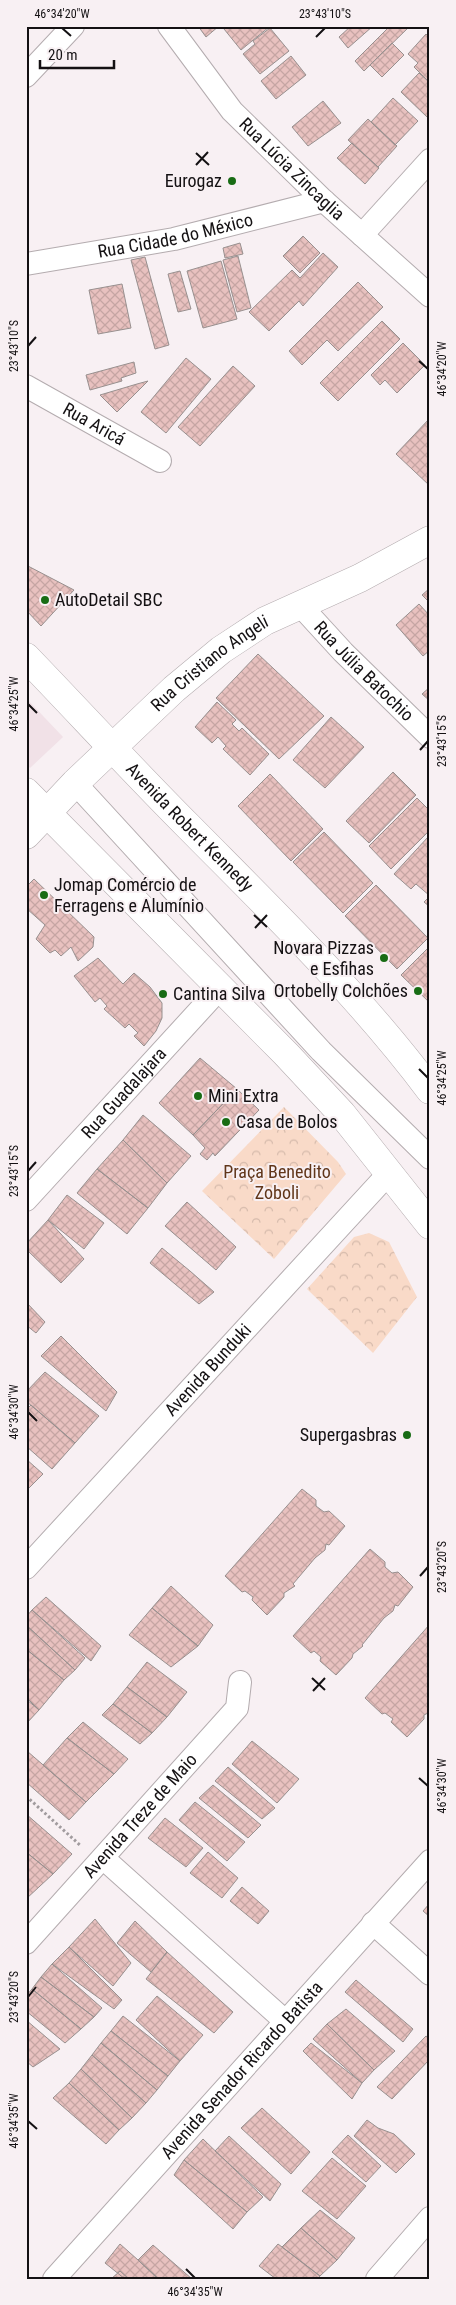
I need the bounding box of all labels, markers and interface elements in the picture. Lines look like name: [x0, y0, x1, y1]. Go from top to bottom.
text: 46°34'20"W: [34, 7, 90, 21]
text: 23°43'10"S: [299, 7, 351, 21]
scale bar: [40, 38, 114, 70]
text: 20 m: [48, 46, 78, 64]
street label: Rua Lúcia Zincaglia: [235, 113, 349, 224]
place label: Eurogaz: [165, 170, 222, 191]
marker: Eurogaz: [226, 175, 238, 187]
street label: Rua Cidade do México: [96, 208, 255, 262]
text: 23°43'10"S: [7, 320, 21, 372]
text: 46°34'20"W: [435, 341, 449, 397]
street label: Rua Aricá: [60, 398, 129, 449]
place label: AutoDetail SBC: [55, 589, 163, 610]
marker: AutoDetail SBC: [39, 594, 51, 606]
street label: Rua Cristiano Angeli: [146, 610, 271, 715]
street label: Rua Júlia Batochio: [310, 617, 418, 725]
text: 46°34'25"W: [7, 676, 21, 732]
text: 23°43'15"S: [435, 715, 449, 767]
street label: Avenida Robert Kennedy: [122, 758, 258, 896]
place label: Jomap Comércio de Ferragens e Alumínio: [54, 874, 204, 916]
marker: Jomap Comércio de Ferragens e Alumínio: [38, 889, 50, 901]
place label: Novara Pizzas e Esfihas: [273, 937, 374, 979]
marker: Novara Pizzas e Esfihas: [378, 952, 390, 964]
place label: Ortobelly Colchões: [274, 980, 408, 1001]
place label: Cantina Silva: [173, 983, 265, 1004]
marker: Ortobelly Colchões: [412, 985, 424, 997]
marker: Cantina Silva: [157, 988, 169, 1000]
street label: Rua Guadalajara: [77, 1043, 170, 1142]
text: 46°34'25"W: [435, 1050, 449, 1106]
place label: Mini Extra: [208, 1085, 279, 1106]
marker: Mini Extra: [192, 1090, 204, 1102]
place label: Casa de Bolos: [236, 1111, 338, 1132]
marker: Casa de Bolos: [220, 1116, 232, 1128]
text: 23°43'15"S: [7, 1145, 21, 1197]
park label: Praça Benedito Zoboli: [223, 1161, 331, 1203]
street label: Avenida Bunduki: [160, 1319, 255, 1420]
text: 46°34'30"W: [7, 1384, 21, 1440]
place label: Supergasbras: [300, 1424, 397, 1445]
marker: Supergasbras: [401, 1429, 413, 1441]
text: 23°43'20"S: [435, 1541, 449, 1593]
street label: Avenida Treze de Maio: [79, 1749, 201, 1882]
text: 46°34'30"W: [435, 1758, 449, 1814]
text: 23°43'20"S: [7, 1971, 21, 2023]
street label: Avenida Senador Ricardo Batista: [156, 1977, 327, 2163]
text: 46°34'35"W: [7, 2093, 21, 2149]
text: 46°34'35"W: [167, 2285, 223, 2299]

